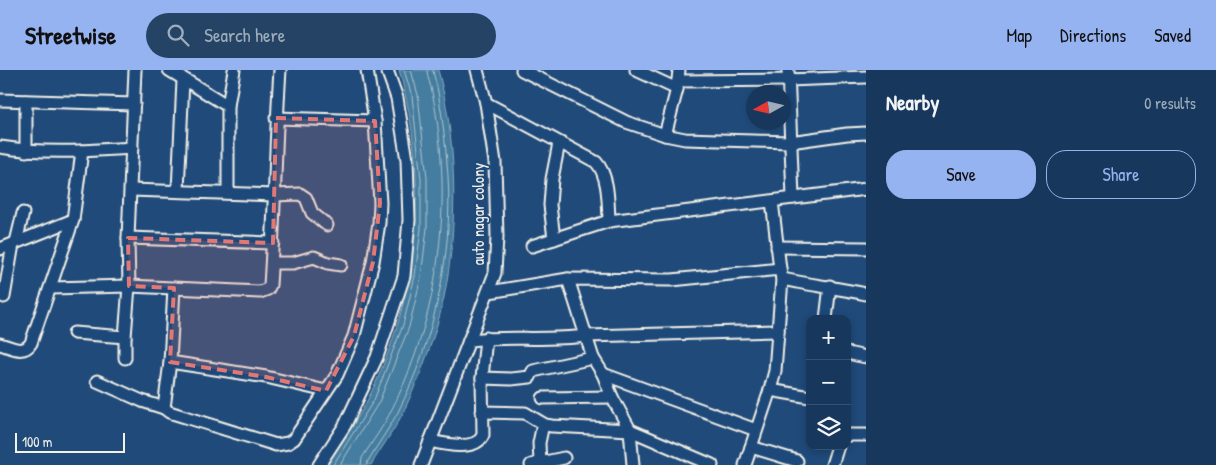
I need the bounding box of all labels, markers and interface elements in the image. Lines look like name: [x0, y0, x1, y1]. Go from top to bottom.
search box: [146, 13, 496, 58]
text: Streetwise: [25, 19, 116, 51]
icon: search: [164, 21, 192, 49]
text: Search here: [204, 22, 285, 48]
text: Map: [1007, 23, 1032, 48]
text: Directions: [1060, 23, 1126, 48]
text: Saved: [1154, 23, 1191, 48]
north arrow: [746, 85, 791, 130]
text: Nearby: [886, 88, 939, 117]
text: 0 results: [1144, 92, 1196, 114]
button: Save: [886, 150, 1036, 199]
button: Share: [1046, 150, 1196, 199]
street label: auto nagar colony: [467, 163, 489, 265]
map controls: [806, 315, 851, 450]
button: +: [806, 315, 851, 360]
button: −: [806, 360, 851, 405]
button: layers: [806, 405, 851, 450]
scale bar: [15, 430, 125, 453]
text: 100 m: [22, 432, 52, 451]

